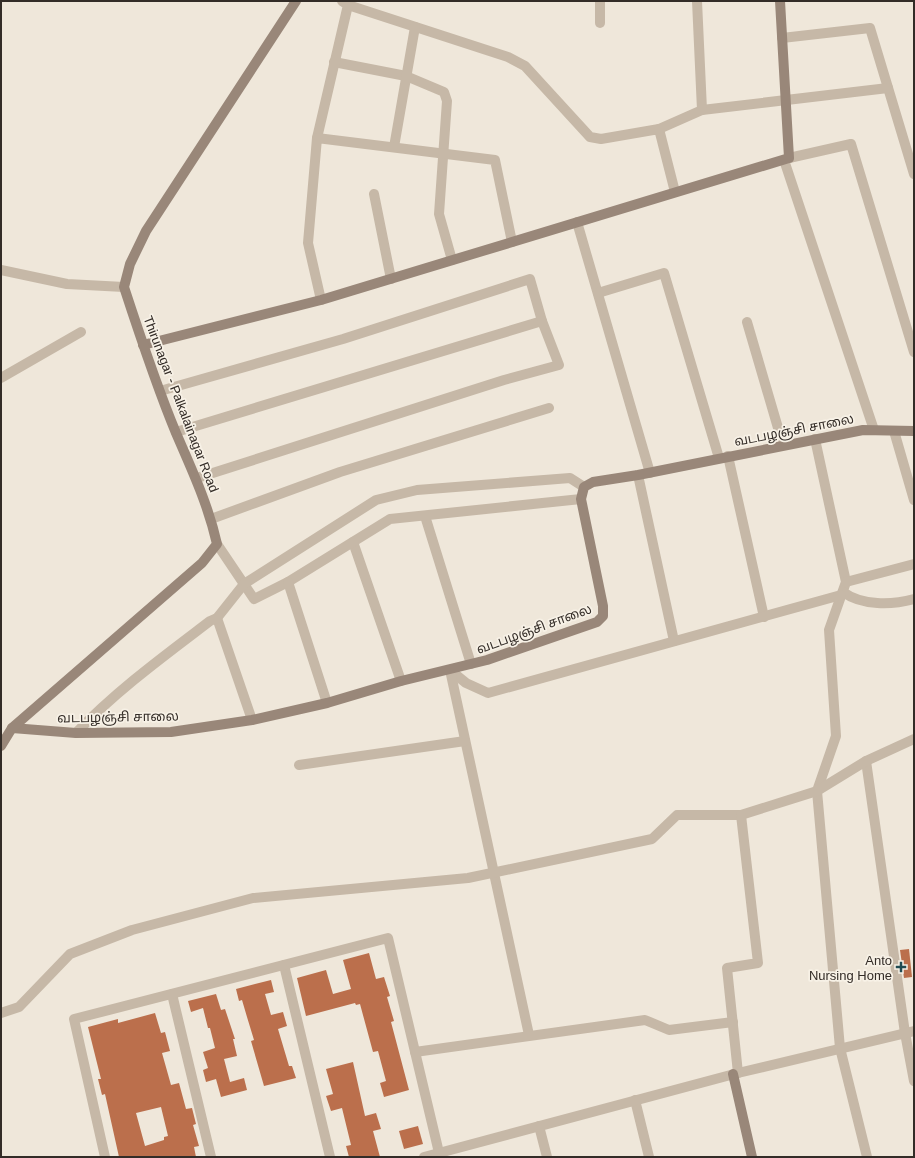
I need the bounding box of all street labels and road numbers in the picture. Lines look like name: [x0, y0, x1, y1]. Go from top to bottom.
street label: Thirunagar - Palkalainagar Road: [140, 314, 222, 494]
street label: வடபழஞ்சி சாலை: [733, 411, 855, 450]
street label: வடபழஞ்சி சாலை: [474, 601, 594, 658]
street label: வடபழஞ்சி சாலை: [57, 708, 179, 727]

